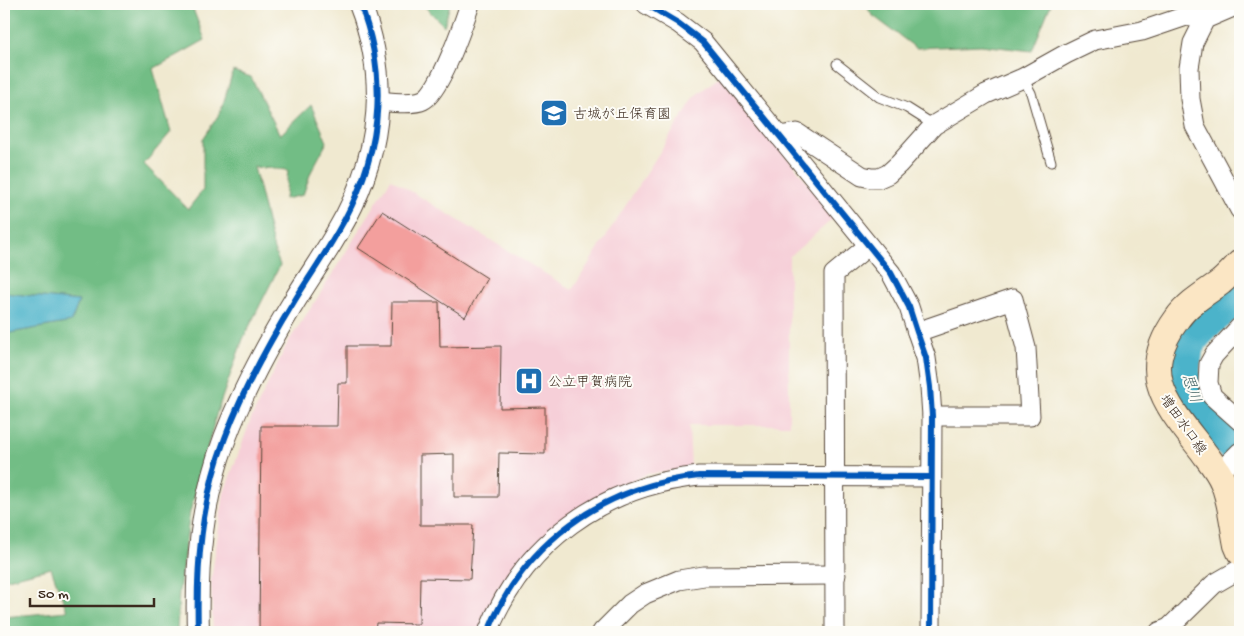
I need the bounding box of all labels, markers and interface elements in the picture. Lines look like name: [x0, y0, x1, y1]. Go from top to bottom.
school or university icon: 古城が丘保育園: [539, 98, 569, 128]
place label: 古城が丘保育園: [573, 107, 671, 124]
hospital icon: 公立甲賀病院: [514, 366, 544, 396]
water label: 思川: [1177, 372, 1204, 406]
place label: 公立甲賀病院: [548, 375, 632, 392]
street label: 増田水口線: [1155, 392, 1209, 459]
scale bar: [30, 576, 154, 608]
text: 50 m: [38, 586, 69, 604]

